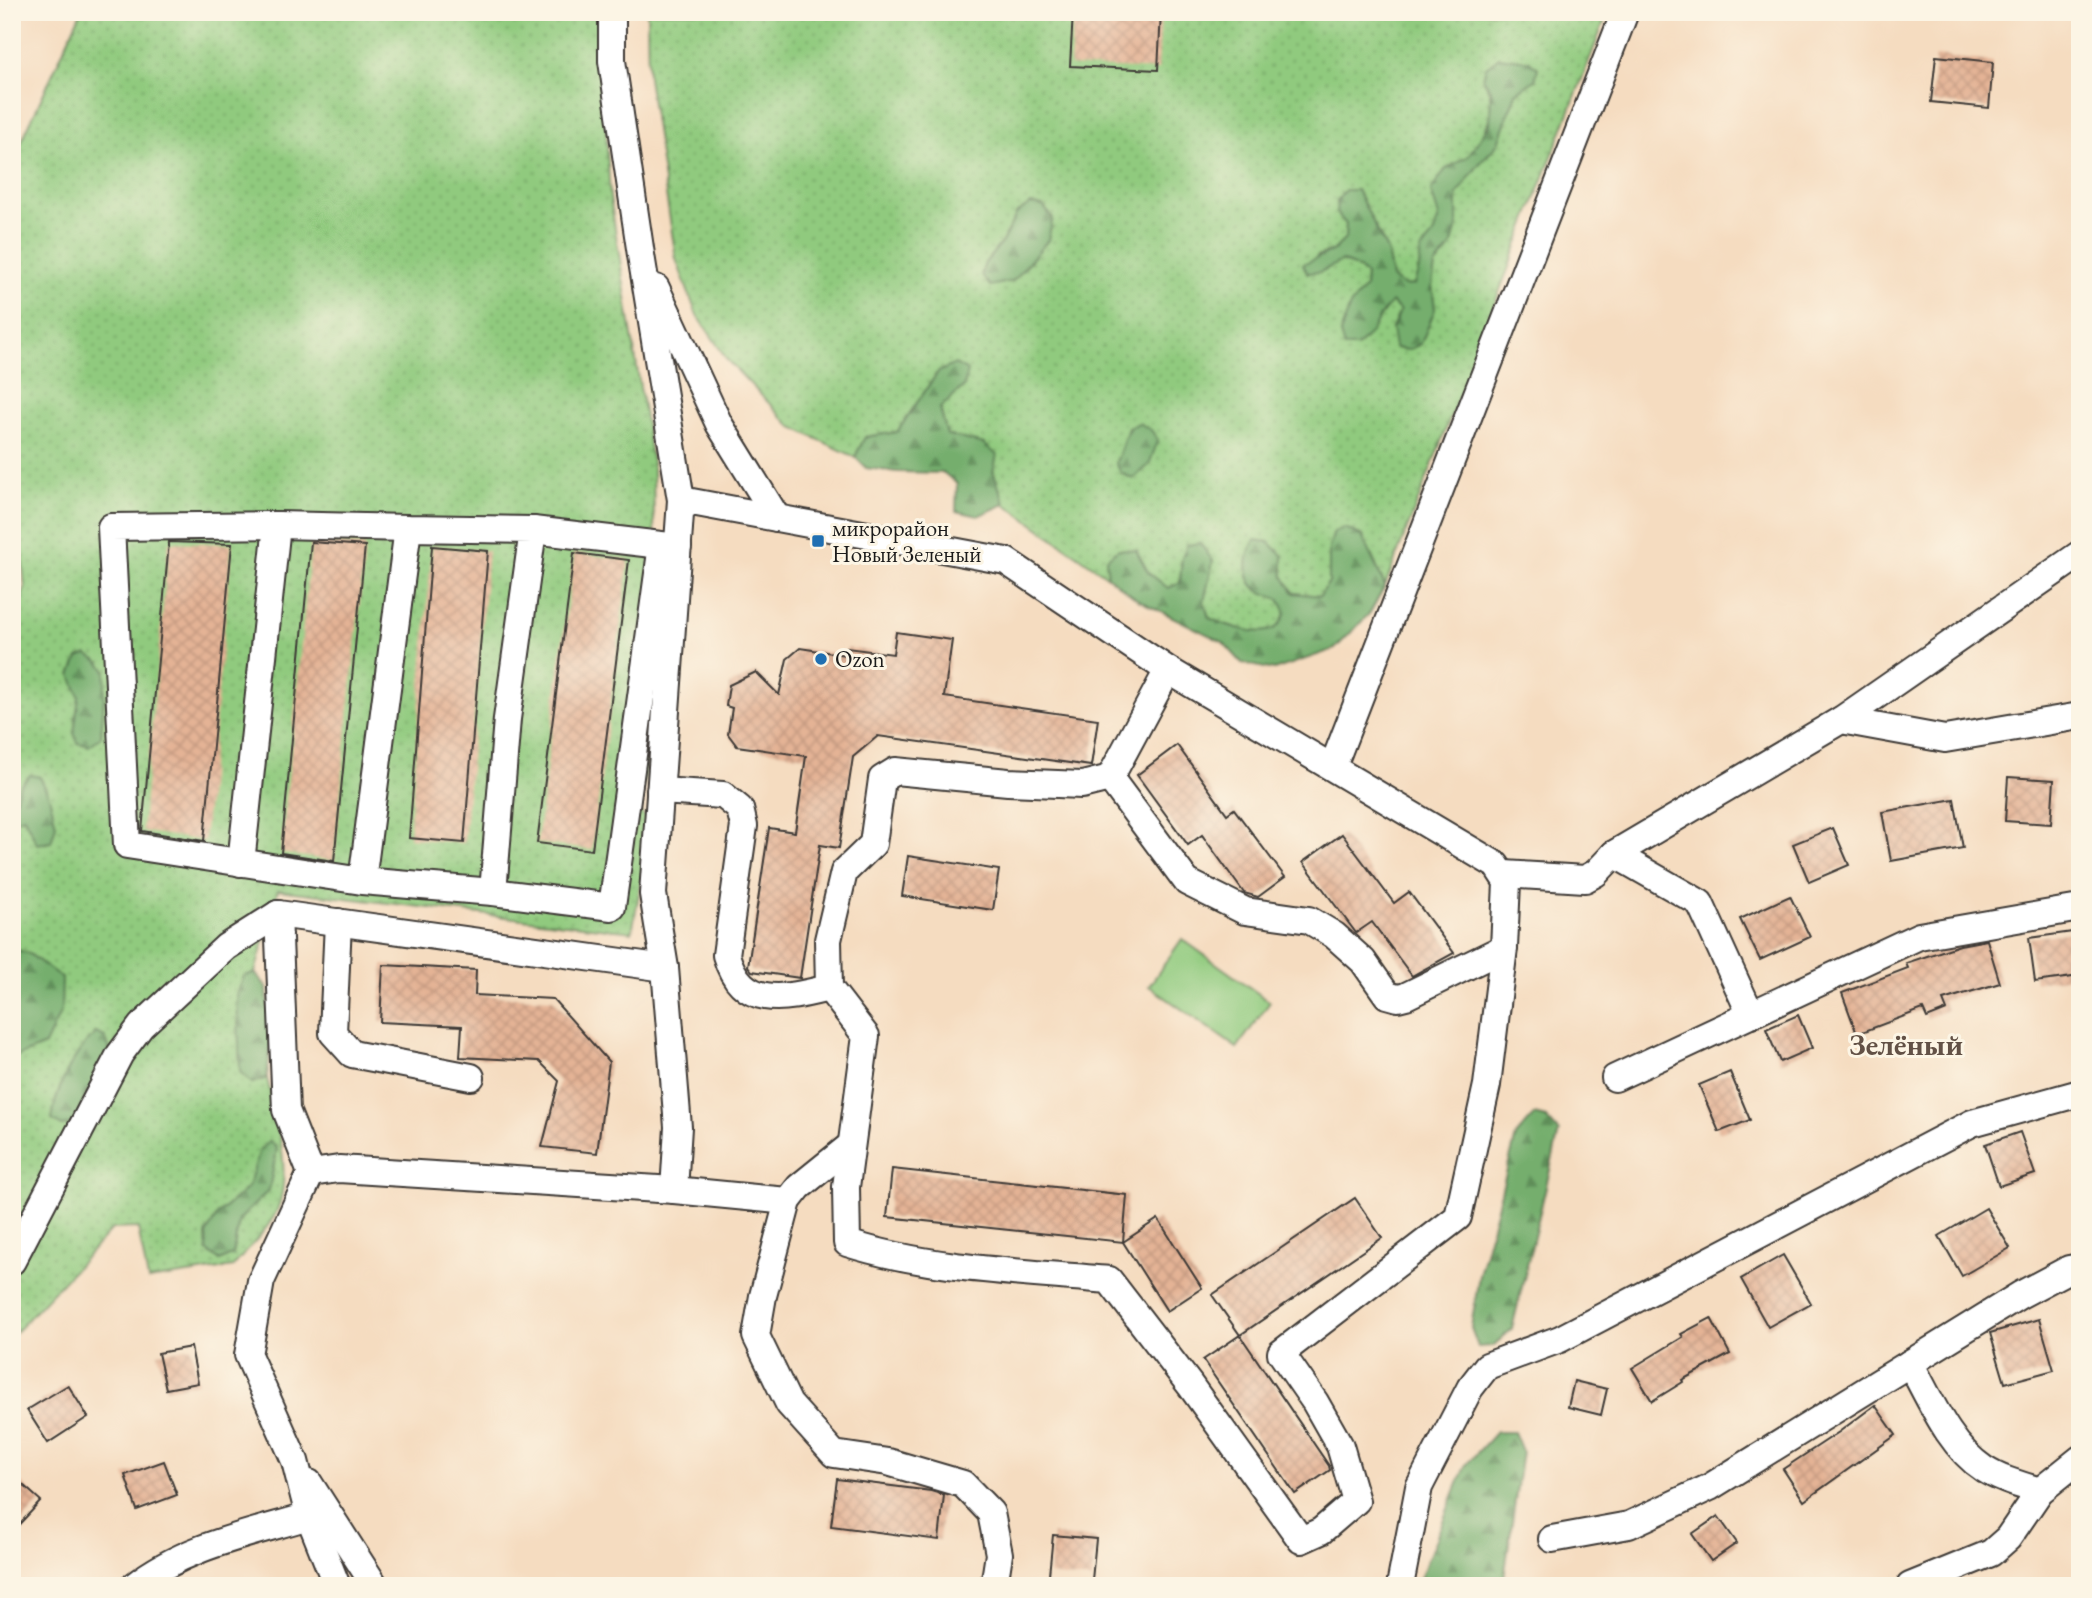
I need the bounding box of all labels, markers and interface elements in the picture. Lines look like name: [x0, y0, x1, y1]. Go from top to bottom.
place label: микрорайон Новый Зеленый: [832, 513, 981, 569]
marker: микрорайон Новый Зеленый: [810, 533, 826, 549]
place label: Ozon: [835, 644, 885, 674]
marker: Ozon: [813, 651, 829, 667]
district label: Зелёный: [1849, 1025, 1963, 1064]

